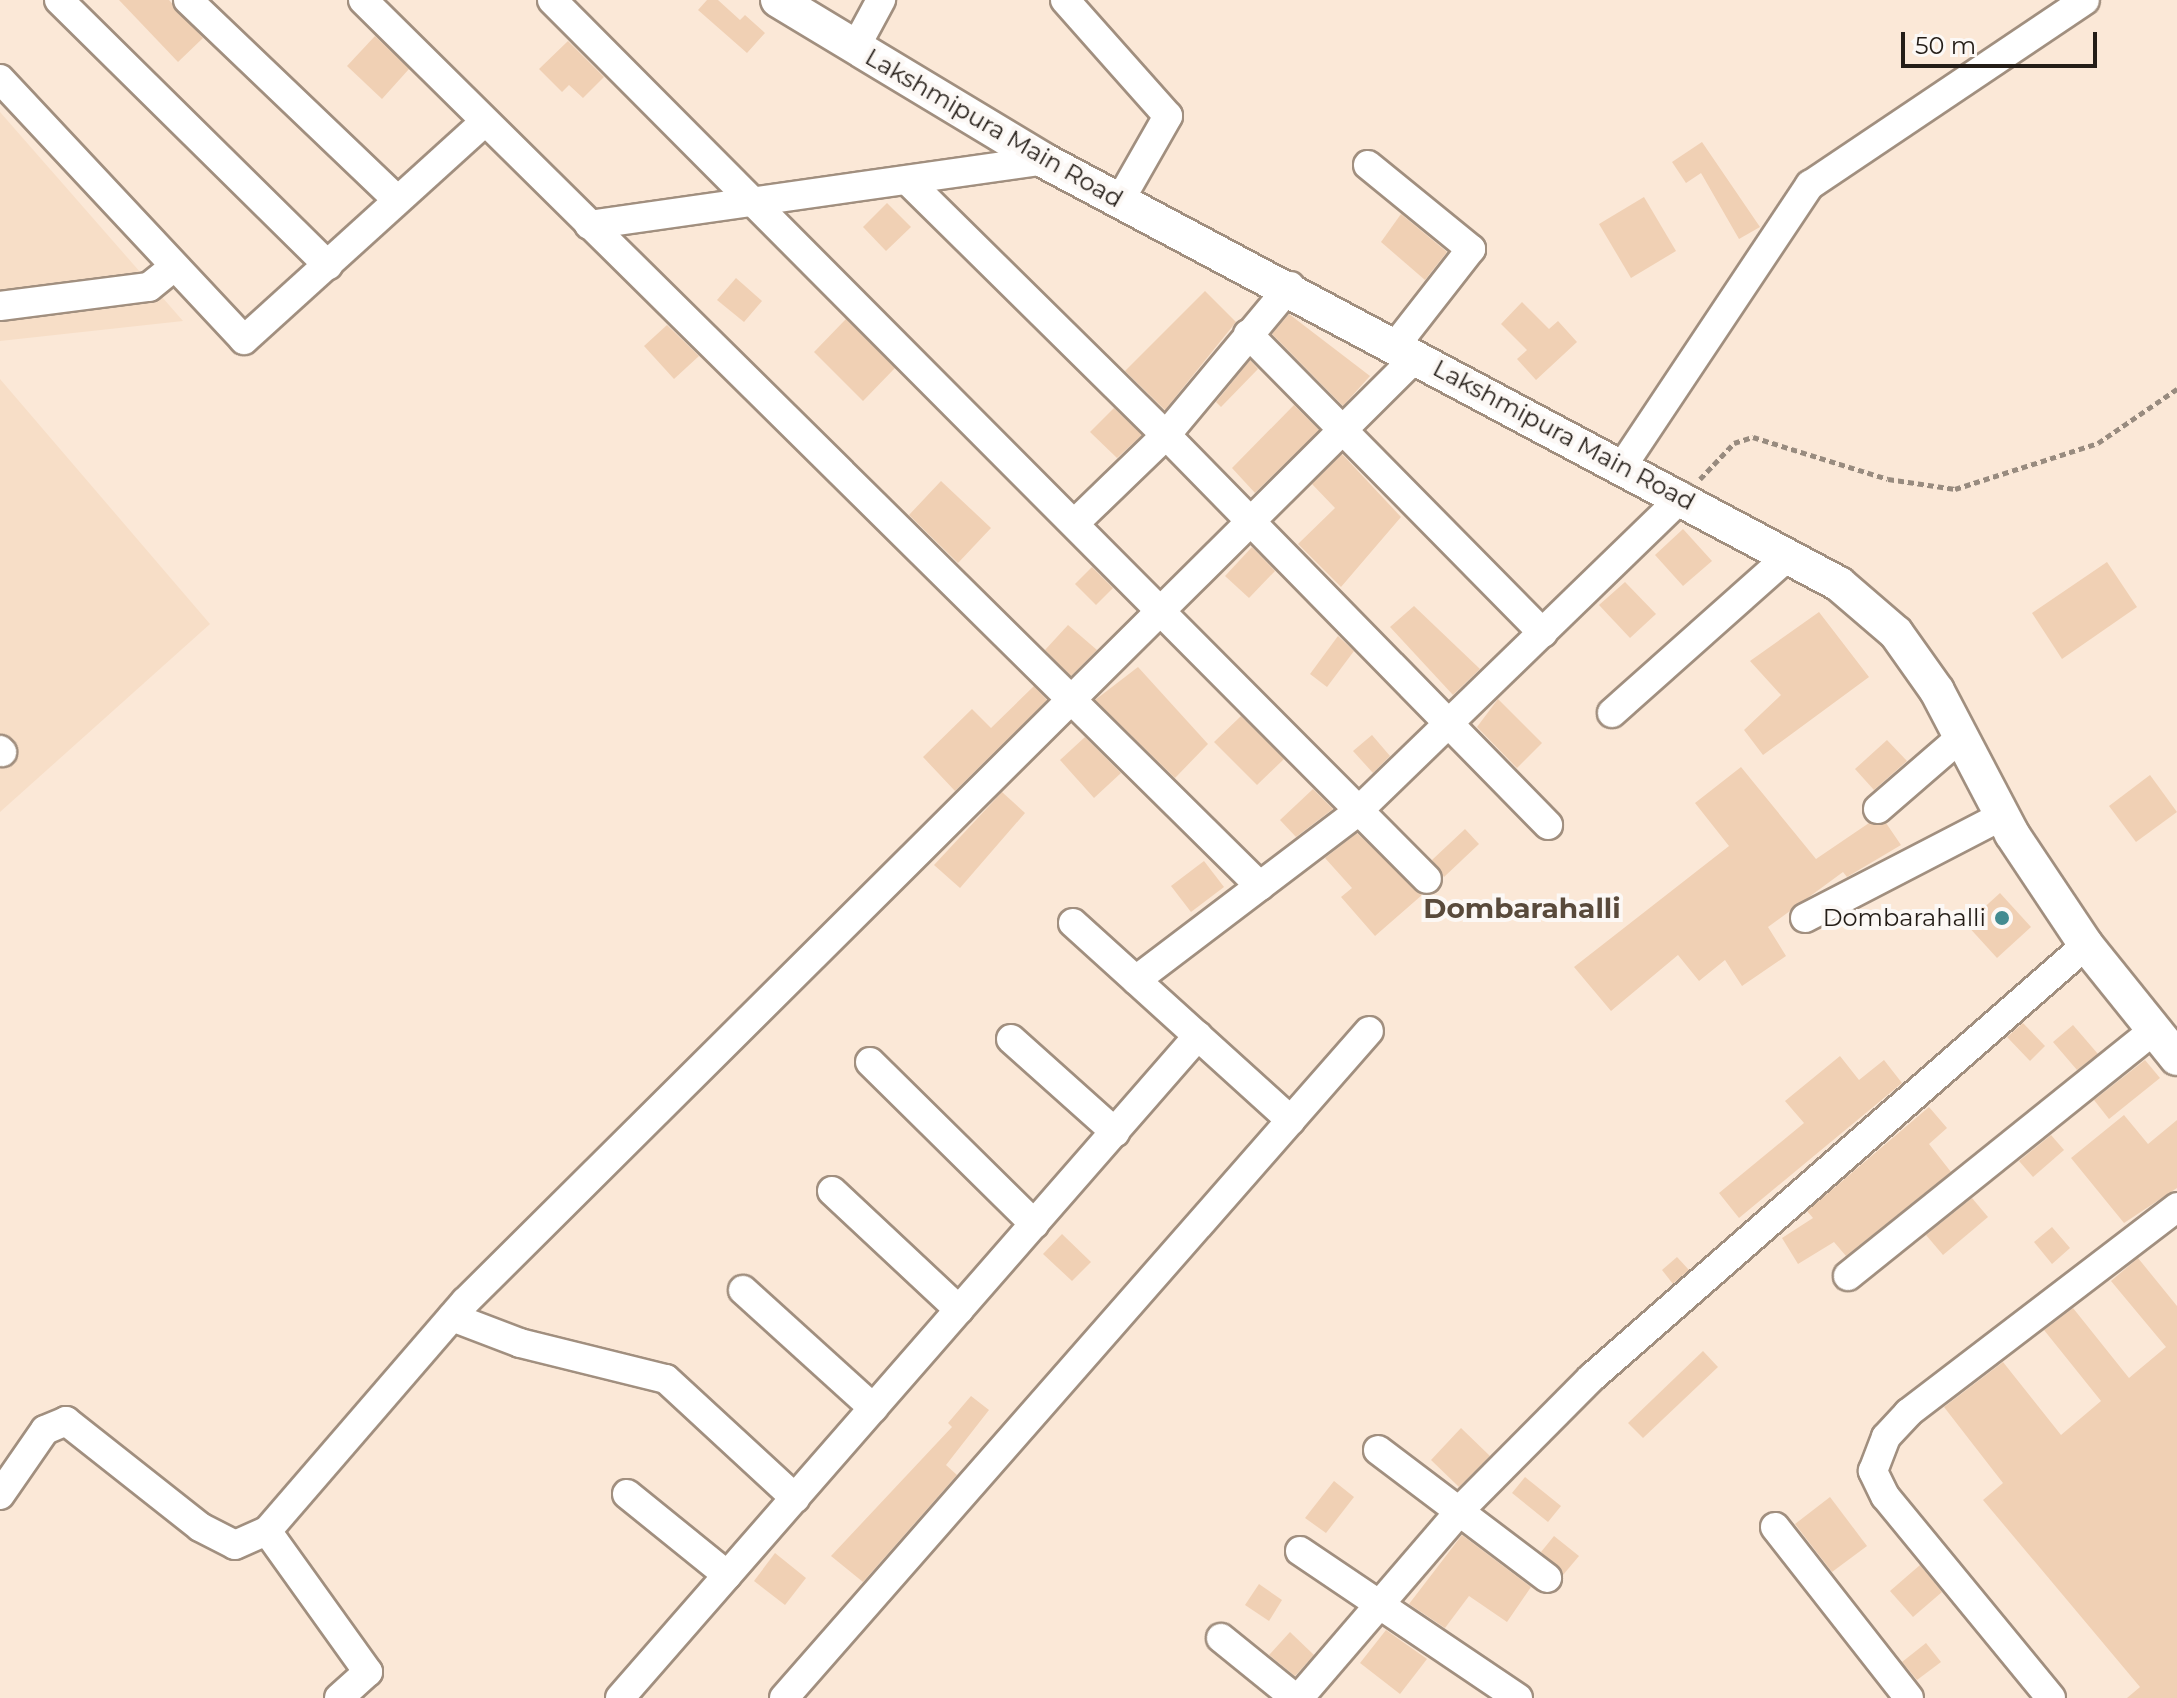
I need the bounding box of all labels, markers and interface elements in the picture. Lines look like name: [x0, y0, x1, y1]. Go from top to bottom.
scale bar: [1905, 16, 2101, 66]
text: 50 m: [1915, 31, 1976, 60]
street label: Lakshmipura Main Road: [860, 42, 1128, 214]
street label: Lakshmipura Main Road: [1428, 354, 1700, 516]
district label: Dombarahalli: [1423, 891, 1621, 925]
place label: Dombarahalli: [1823, 904, 1986, 932]
marker: Dombarahalli: [1993, 909, 2011, 927]

